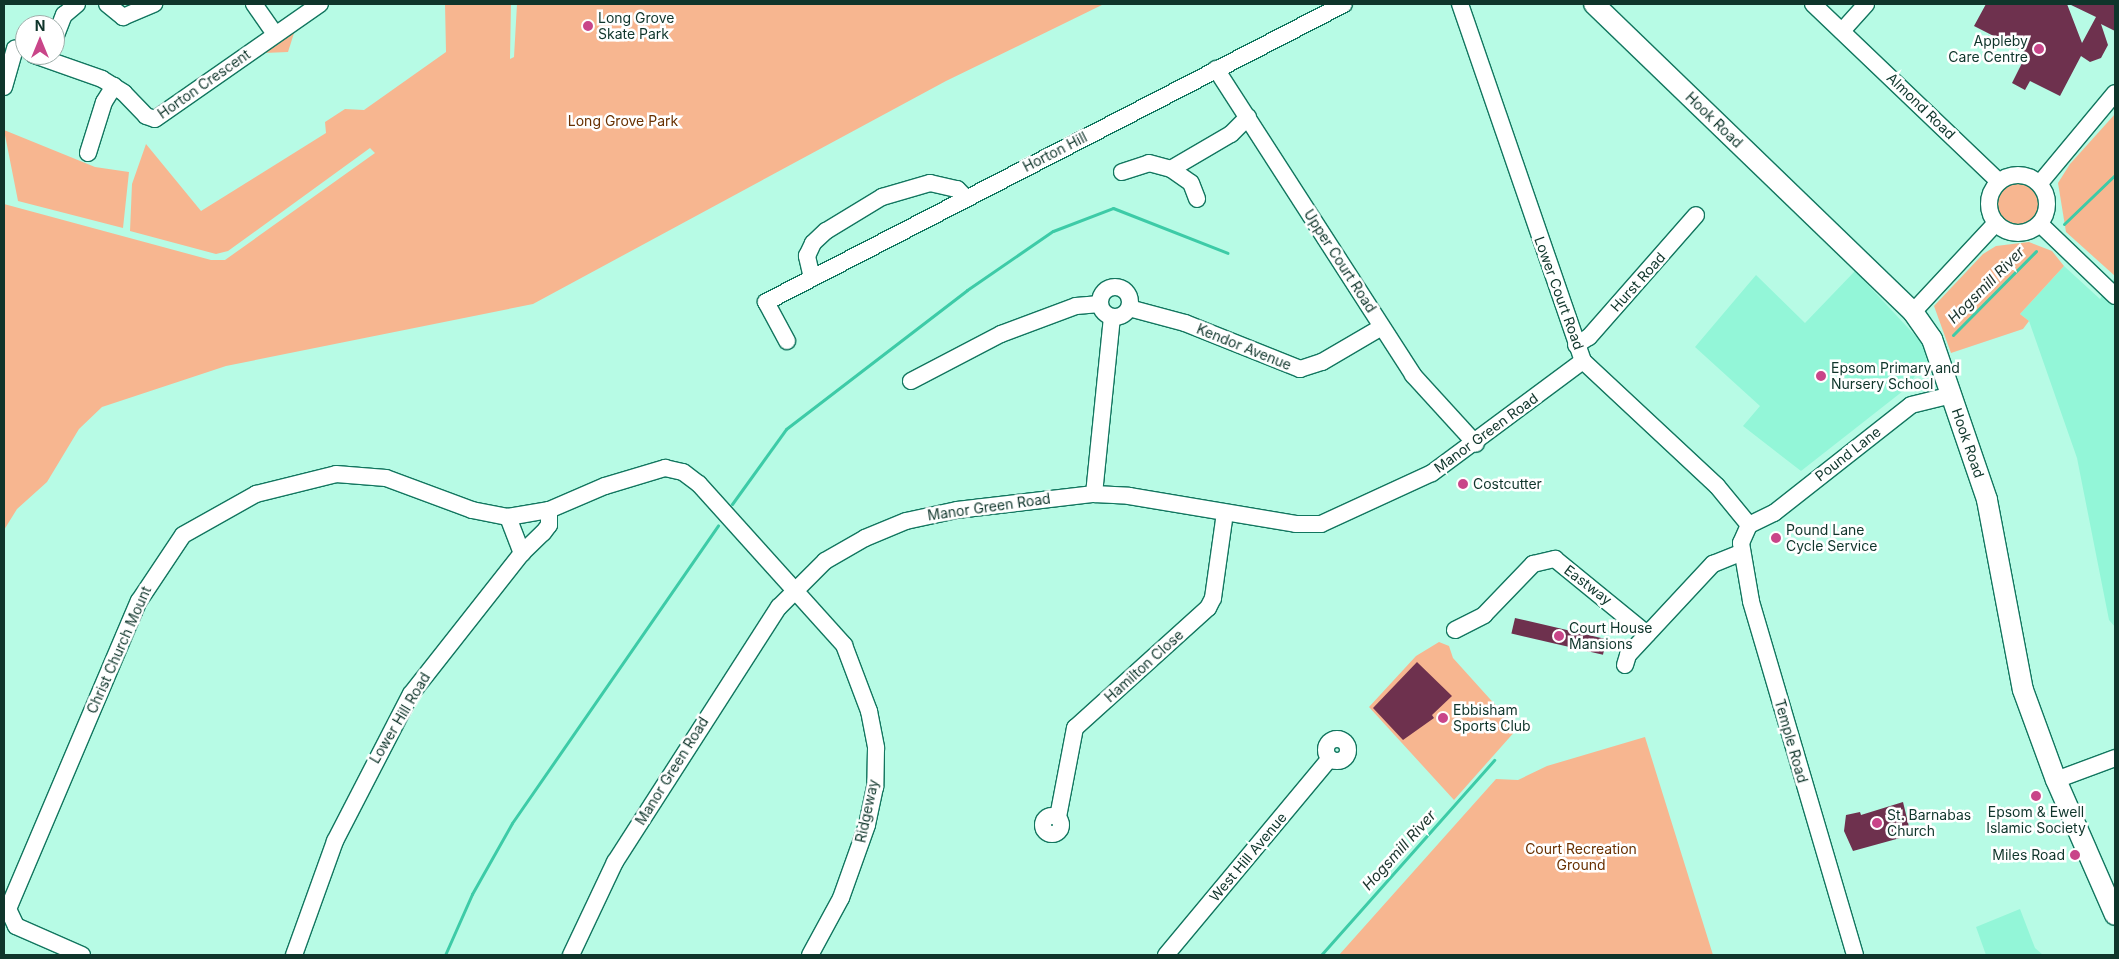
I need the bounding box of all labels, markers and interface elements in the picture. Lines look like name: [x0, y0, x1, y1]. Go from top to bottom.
place label: Long Grove Skate Park: [598, 10, 674, 42]
north arrow: [15, 15, 65, 65]
text: N: [35, 17, 45, 34]
marker: Long Grove Skate Park: [582, 20, 594, 32]
place label: Appleby Care Centre: [1948, 33, 2028, 65]
marker: Appleby Care Centre: [2032, 42, 2046, 56]
street label: Horton Crescent: [154, 46, 254, 122]
street label: Almond Road: [1883, 69, 1959, 143]
street label: Hook Road: [1682, 89, 1746, 151]
park label: Long Grove Park: [568, 113, 678, 129]
street label: Horton Hill: [1020, 129, 1090, 175]
street label: Upper Court Road: [1300, 206, 1380, 316]
street label: Lower Court Road: [1531, 234, 1587, 352]
water label: Hogsmill River: [1944, 243, 2028, 327]
street label: Hurst Road: [1607, 249, 1669, 315]
street label: Kendor Avenue: [1194, 320, 1294, 374]
place label: Epsom Primary and Nursery School: [1831, 360, 1960, 392]
marker: Epsom Primary and Nursery School: [1815, 370, 1827, 382]
street label: Manor Green Road: [1431, 390, 1541, 476]
street label: Hook Road: [1948, 406, 1988, 480]
street label: Pound Lane: [1812, 423, 1884, 485]
place label: Costcutter: [1473, 476, 1542, 492]
marker: Costcutter: [1457, 478, 1469, 490]
street label: Manor Green Road: [926, 490, 1052, 524]
place label: Pound Lane Cycle Service: [1786, 522, 1877, 554]
marker: Pound Lane Cycle Service: [1770, 532, 1782, 544]
street label: Eastway: [1561, 562, 1615, 608]
street label: Christ Church Mount: [83, 584, 155, 716]
place label: Court House Mansions: [1569, 620, 1653, 652]
street label: Hamilton Close: [1101, 626, 1187, 706]
marker: Court House Mansions: [1553, 630, 1565, 642]
street label: Lower Hill Road: [366, 670, 434, 766]
street label: Temple Road: [1771, 697, 1811, 785]
place label: Ebbisham Sports Club: [1453, 702, 1531, 734]
marker: Ebbisham Sports Club: [1437, 712, 1449, 724]
street label: Manor Green Road: [632, 714, 712, 828]
street label: Ridgeway: [852, 778, 882, 844]
marker: Epsom & Ewell Islamic Society: [2030, 790, 2042, 802]
place label: Epsom & Ewell Islamic Society: [1986, 804, 2086, 836]
water label: Hogsmill River: [1358, 806, 1440, 894]
place label: St. Barnabas Church: [1887, 807, 1971, 840]
street label: West Hill Avenue: [1206, 809, 1290, 905]
marker: St. Barnabas Church: [1871, 817, 1883, 829]
park label: Court Recreation Ground: [1525, 841, 1637, 874]
place label: Miles Road: [1992, 847, 2065, 863]
marker: Miles Road: [2069, 849, 2081, 861]

